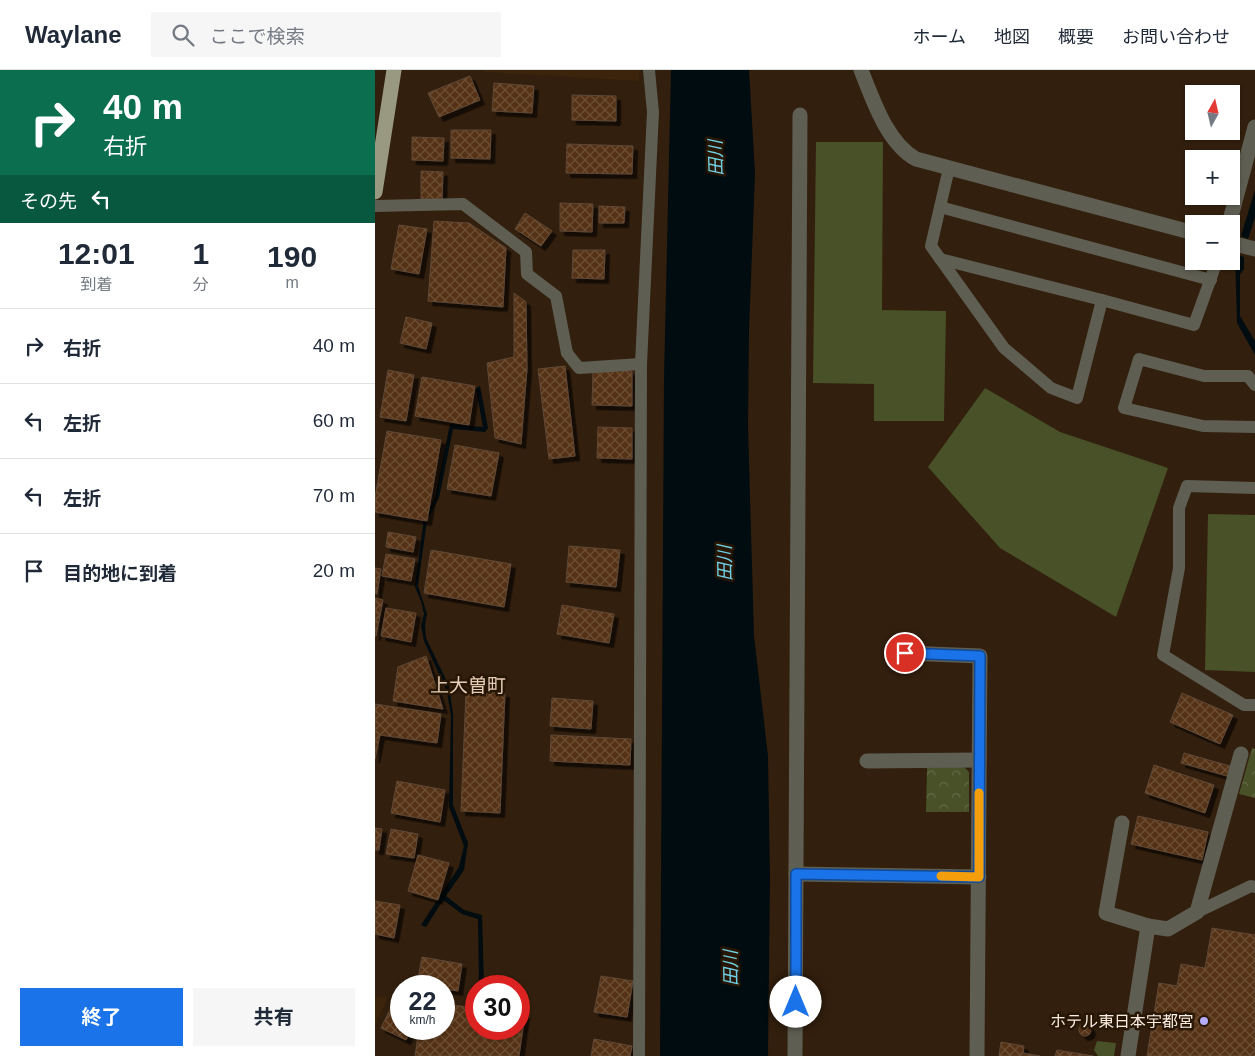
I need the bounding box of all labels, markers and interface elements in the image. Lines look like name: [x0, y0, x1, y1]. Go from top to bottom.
search box: [151, 12, 501, 57]
text: Waylane: [25, 21, 121, 48]
icon: search: [169, 21, 197, 49]
text: ここで検索: [209, 26, 305, 47]
text: ホーム: [913, 27, 966, 47]
text: 地図: [994, 27, 1030, 47]
text: 概要: [1058, 27, 1094, 47]
text: お問い合わせ: [1122, 27, 1230, 47]
north arrow: [1185, 85, 1240, 140]
map controls: [1185, 85, 1240, 270]
text: 40 m: [103, 87, 183, 126]
icon: right: [20, 90, 85, 155]
text: 右折: [103, 134, 147, 159]
water label: 田川: [705, 138, 727, 176]
button: +: [1185, 150, 1240, 205]
icon: left: [87, 185, 115, 213]
text: その先: [20, 191, 77, 212]
button: −: [1185, 215, 1240, 270]
text: 12:01: [58, 237, 135, 270]
text: 1: [192, 237, 209, 270]
text: 190: [267, 240, 317, 273]
text: m: [285, 274, 299, 291]
text: 到着: [80, 276, 112, 293]
text: 分: [193, 276, 209, 293]
icon: right: [20, 332, 48, 360]
text: 40 m: [313, 335, 355, 356]
text: 右折: [63, 338, 101, 359]
icon: left: [20, 407, 48, 435]
text: 60 m: [313, 410, 355, 431]
text: 左折: [63, 413, 101, 434]
icon: left: [20, 482, 48, 510]
text: 70 m: [313, 485, 355, 506]
text: 左折: [63, 488, 101, 509]
water label: 田川: [715, 543, 735, 581]
icon: arrive: [20, 557, 48, 585]
text: 20 m: [313, 560, 355, 581]
text: 目的地に到着: [63, 563, 177, 584]
pin: [884, 632, 926, 674]
icon: arrive: [891, 639, 919, 667]
district label: 上大曽町: [430, 675, 506, 696]
water label: 田川: [721, 948, 741, 986]
speed limit sign: 30: [465, 975, 530, 1040]
position arrow: [769, 975, 821, 1027]
text: 22: [409, 987, 436, 1015]
button: 終了: [20, 988, 183, 1046]
button: 共有: [193, 988, 355, 1046]
text: km/h: [409, 1013, 436, 1027]
place label: ホテル東日本宇都宮: [1050, 1013, 1194, 1030]
marker: ホテル東日本宇都宮: [1198, 1015, 1210, 1027]

